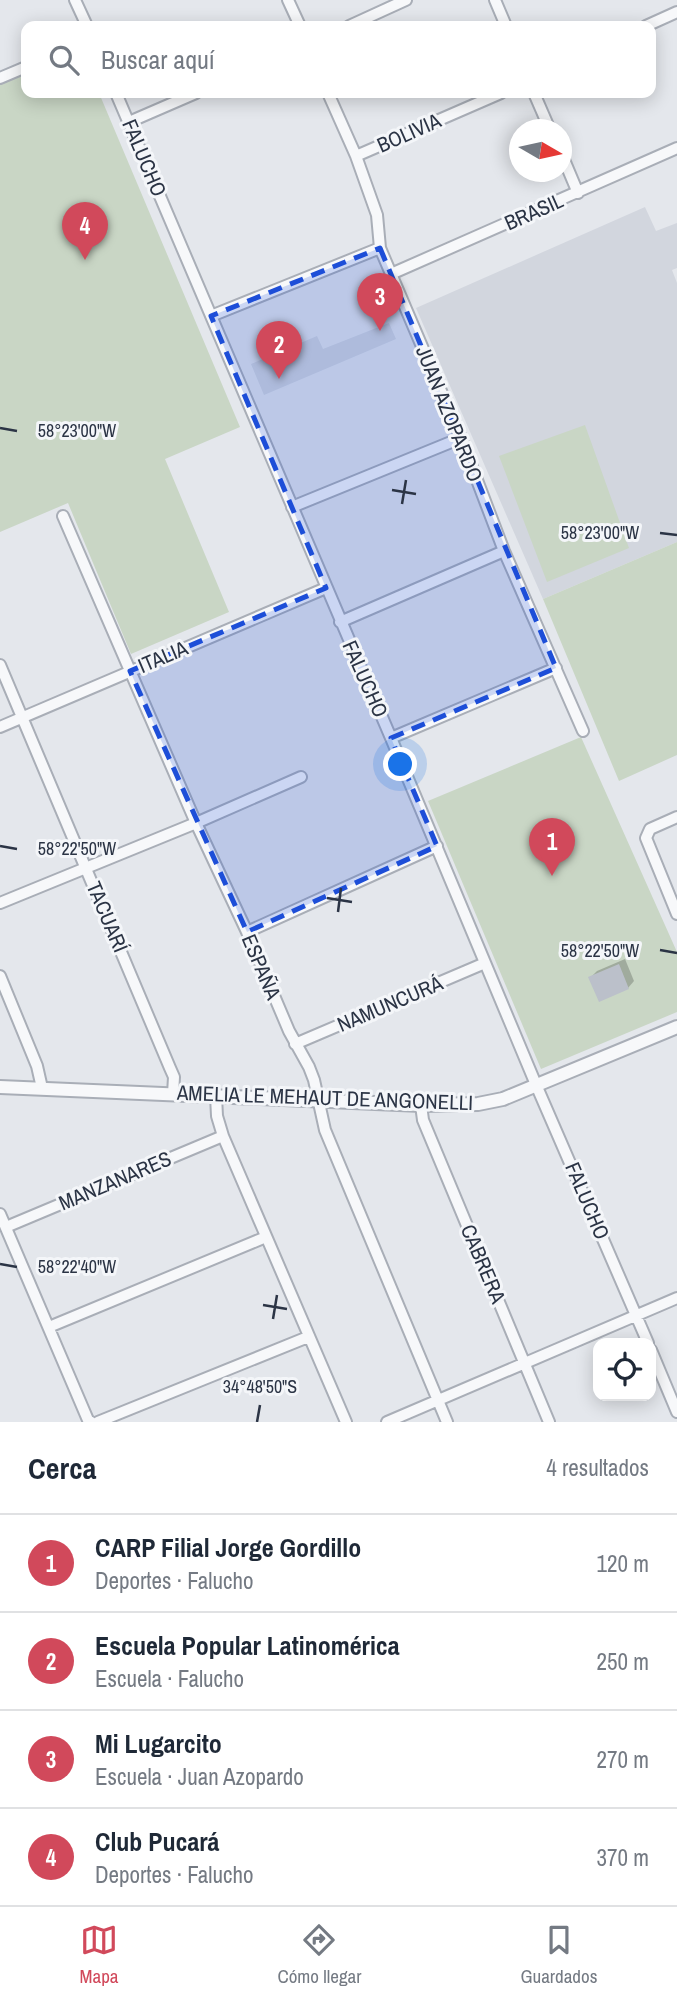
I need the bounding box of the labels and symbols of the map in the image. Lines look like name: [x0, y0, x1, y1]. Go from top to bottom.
street label: BOLIVIA: [372, 105, 446, 159]
street label: FALUCHO: [115, 115, 174, 201]
north arrow: [509, 119, 572, 182]
street label: BRASIL: [500, 186, 568, 237]
pin: 4: [62, 202, 108, 260]
pin: 3: [357, 273, 403, 331]
pin: 2: [256, 321, 302, 379]
street label: JUAN AZOPARDO: [409, 342, 490, 486]
text: 58°23'00"W: [38, 418, 116, 443]
text: 58°23'00"W: [561, 520, 639, 545]
street label: ITALIA: [133, 633, 193, 680]
street label: FALUCHO: [336, 636, 395, 722]
your location: [383, 747, 417, 781]
pin: 1: [529, 818, 575, 876]
text: 58°22'50"W: [38, 836, 116, 861]
street label: TACUARÍ: [80, 877, 135, 957]
street label: ESPAÑA: [235, 930, 288, 1005]
text: 58°22'50"W: [561, 938, 639, 963]
street label: NAMUNCURÁ: [333, 968, 447, 1039]
street label: AMELIA LE MEHAUT DE ANGONELLI: [175, 1078, 474, 1117]
street label: MANZANARES: [54, 1144, 176, 1217]
street label: FALUCHO: [558, 1158, 617, 1244]
street label: CABRERA: [454, 1220, 513, 1308]
text: 58°22'40"W: [38, 1254, 116, 1279]
text: 34°48'50"S: [223, 1374, 297, 1399]

